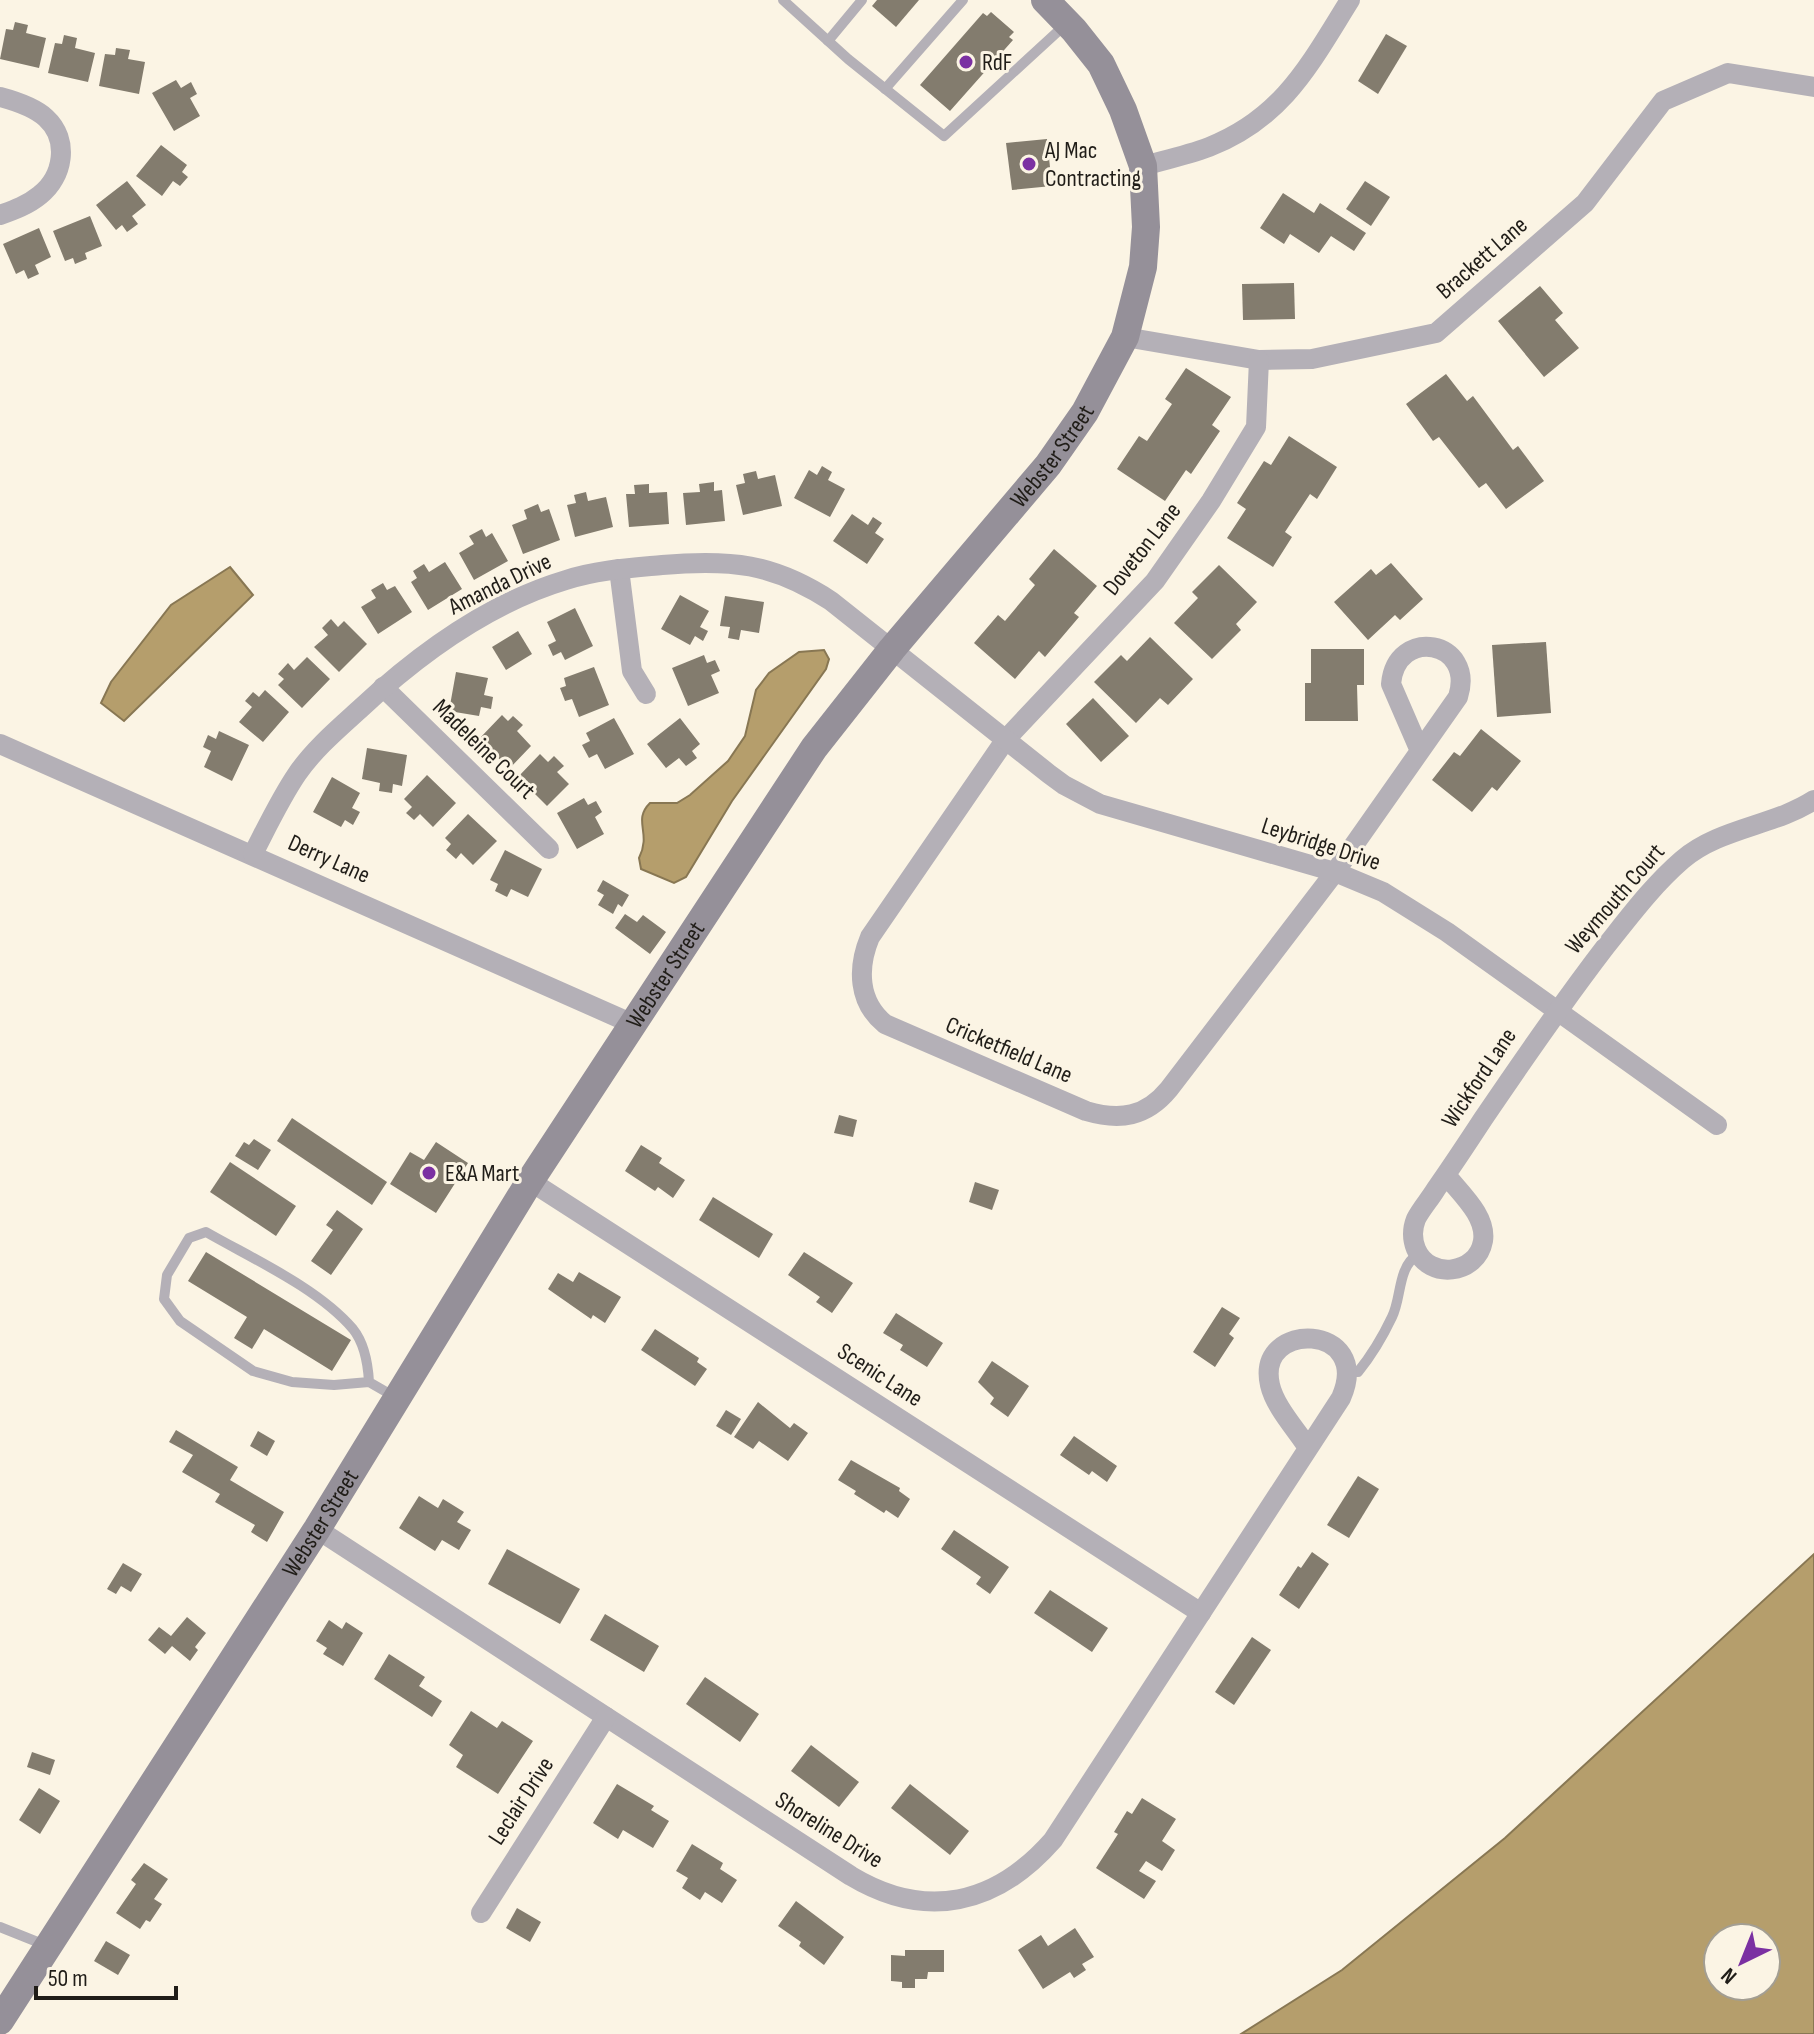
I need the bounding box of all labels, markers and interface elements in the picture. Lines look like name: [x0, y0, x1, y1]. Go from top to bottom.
place label: RdF: [982, 48, 1012, 77]
marker: RdF: [957, 53, 975, 71]
place label: AJ Mac Contracting: [1044, 136, 1141, 193]
marker: AJ Mac Contracting: [1020, 155, 1038, 173]
street label: Brackett Lane: [1431, 211, 1533, 305]
street label: Webster Street: [1004, 400, 1101, 513]
street label: Doveton Lane: [1097, 497, 1187, 601]
street label: Amanda Drive: [443, 547, 556, 622]
street label: Madeleine Court: [427, 693, 541, 805]
street label: Leybridge Drive: [1258, 811, 1384, 877]
street label: Derry Lane: [284, 828, 374, 890]
street label: Weymouth Court: [1559, 838, 1671, 960]
street label: Webster Street: [620, 916, 711, 1034]
street label: Cricketfield Lane: [941, 1010, 1077, 1090]
street label: Wickford Lane: [1435, 1023, 1523, 1133]
place label: E&A Mart: [445, 1159, 519, 1188]
marker: E&A Mart: [420, 1164, 438, 1182]
street label: Scenic Lane: [832, 1337, 928, 1413]
street label: Webster Street: [276, 1464, 365, 1582]
street label: Leclair Drive: [482, 1752, 560, 1850]
street label: Shoreline Drive: [770, 1785, 888, 1875]
north arrow: [1702, 1922, 1782, 2002]
scale bar: [36, 1950, 176, 2000]
text: N: [1716, 1962, 1743, 1989]
text: 50 m: [48, 1964, 88, 1993]

